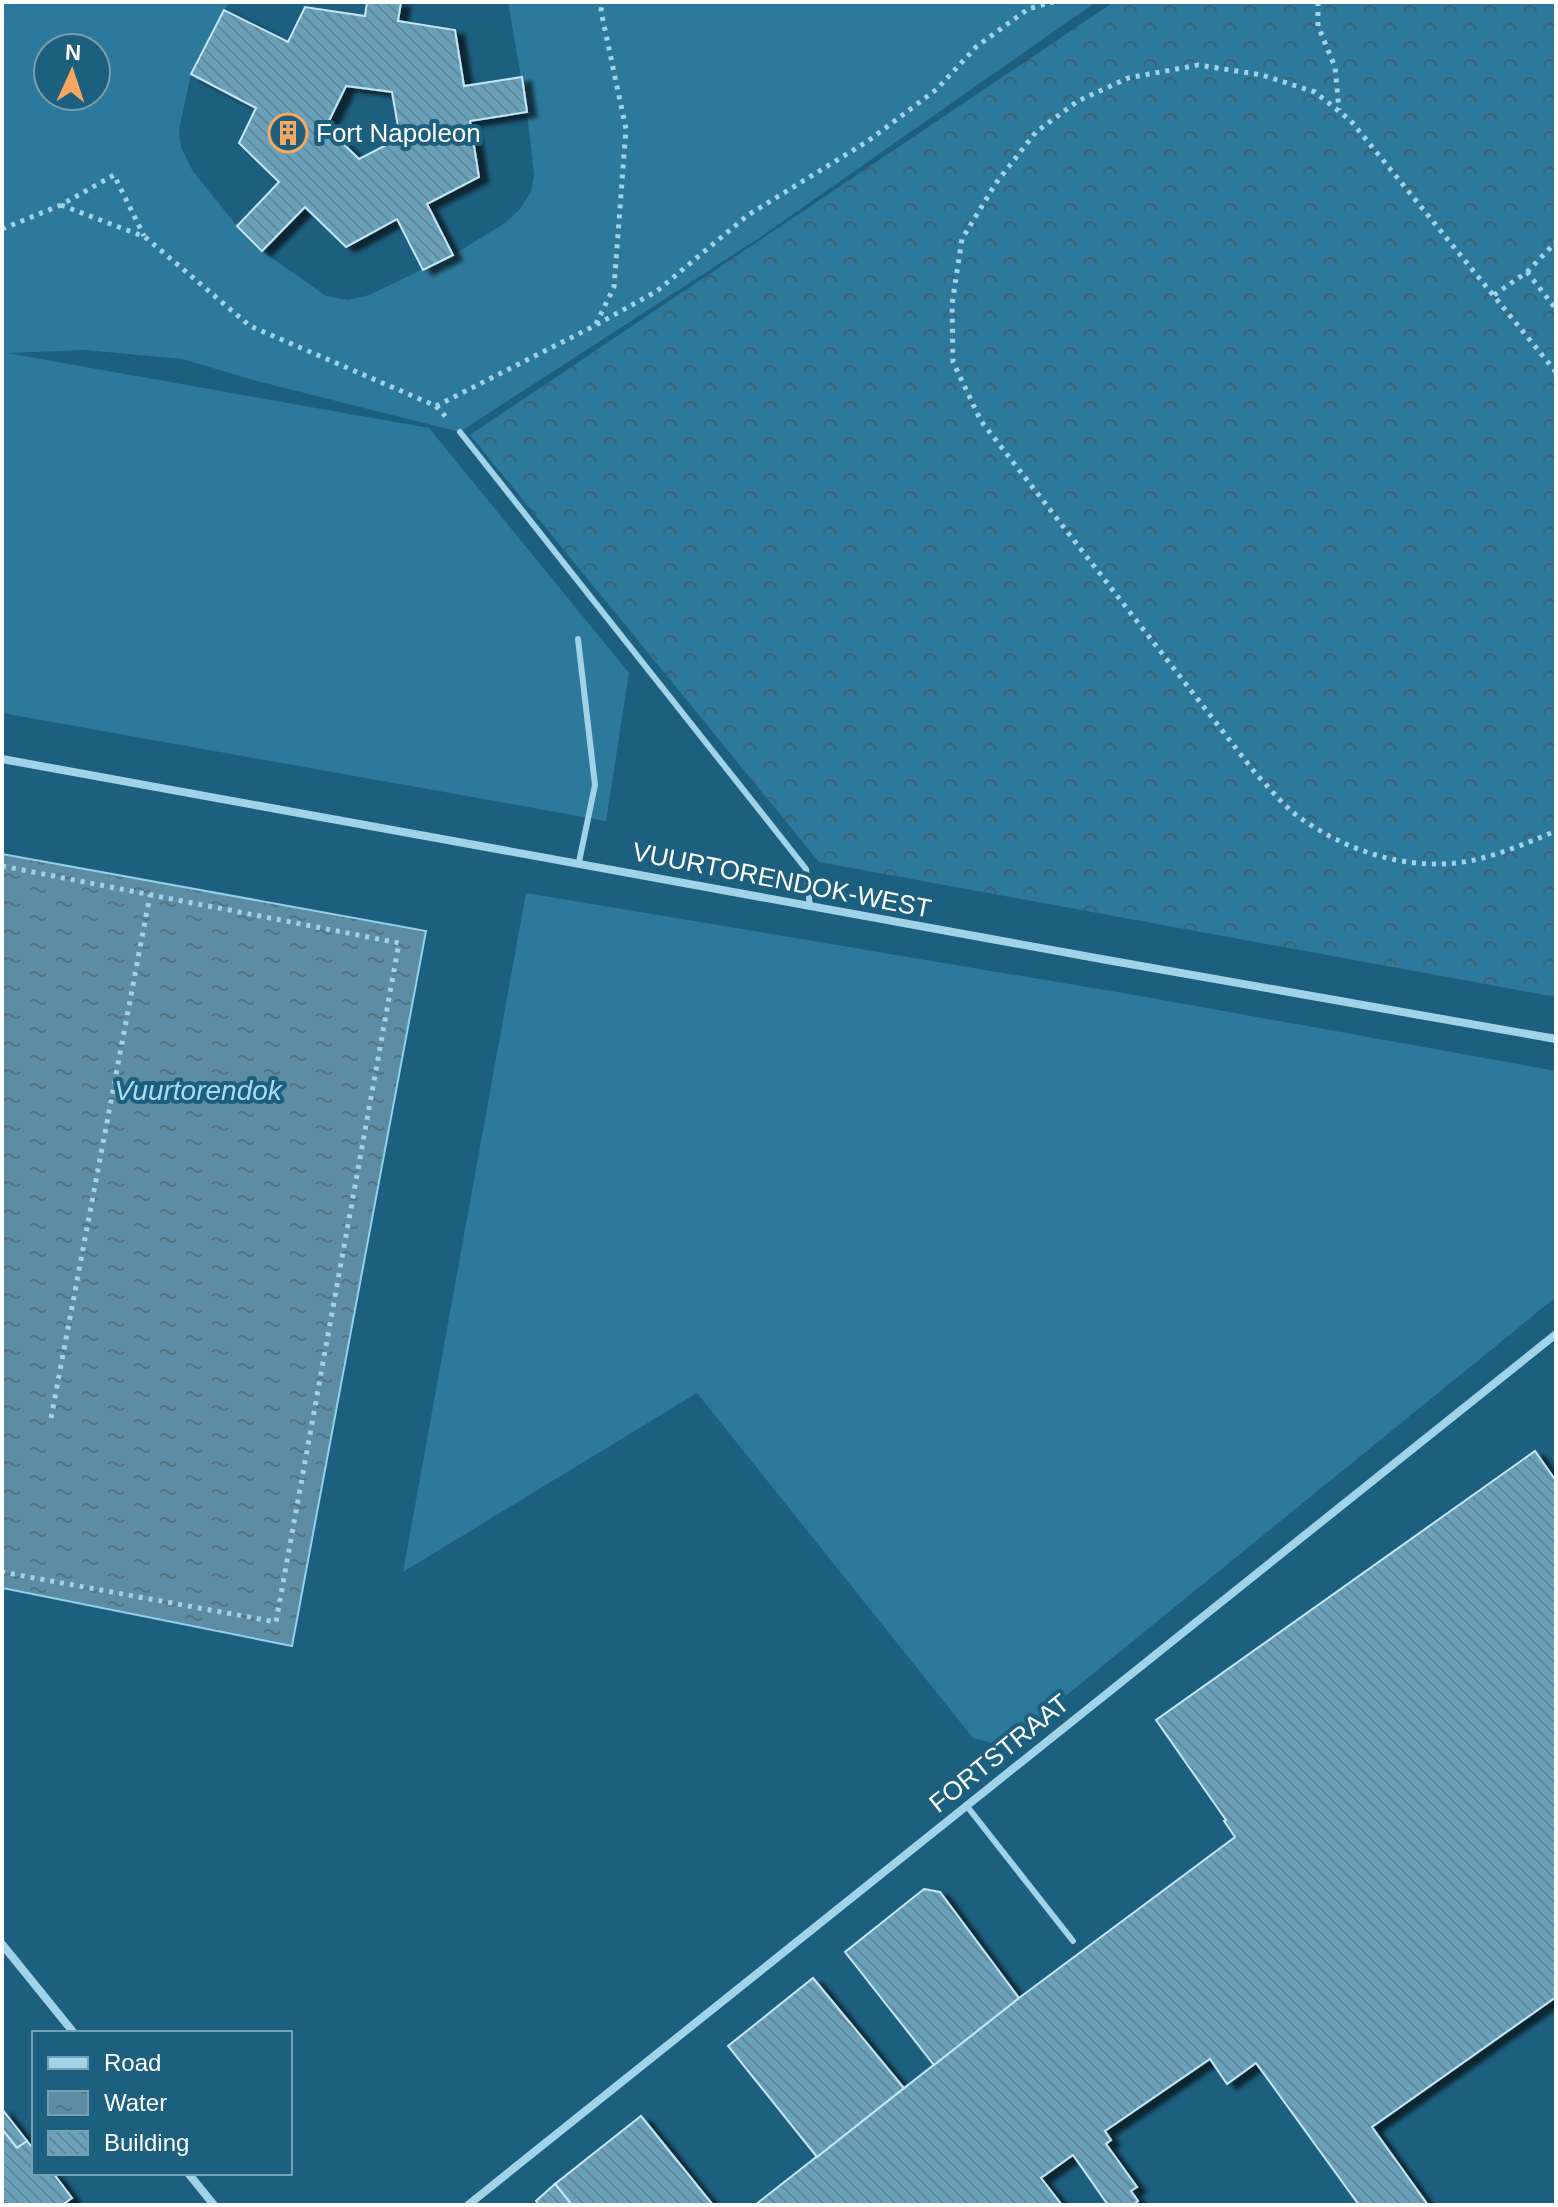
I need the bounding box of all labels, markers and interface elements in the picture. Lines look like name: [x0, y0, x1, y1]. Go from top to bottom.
north arrow: [32, 32, 112, 112]
text: N: [64, 40, 82, 65]
building icon: Fort Napoleon: [267, 112, 309, 154]
place label: Fort Napoleon: [316, 118, 481, 148]
street label: VUURTORENDOK-WEST: [630, 836, 934, 924]
water label: Vuurtorendok: [114, 1075, 284, 1106]
street label: FORTSTRAAT: [923, 1687, 1075, 1818]
legend: [32, 2031, 292, 2175]
text: Road: [104, 2049, 161, 2076]
text: Water: [104, 2089, 167, 2116]
text: Building: [104, 2129, 189, 2156]

